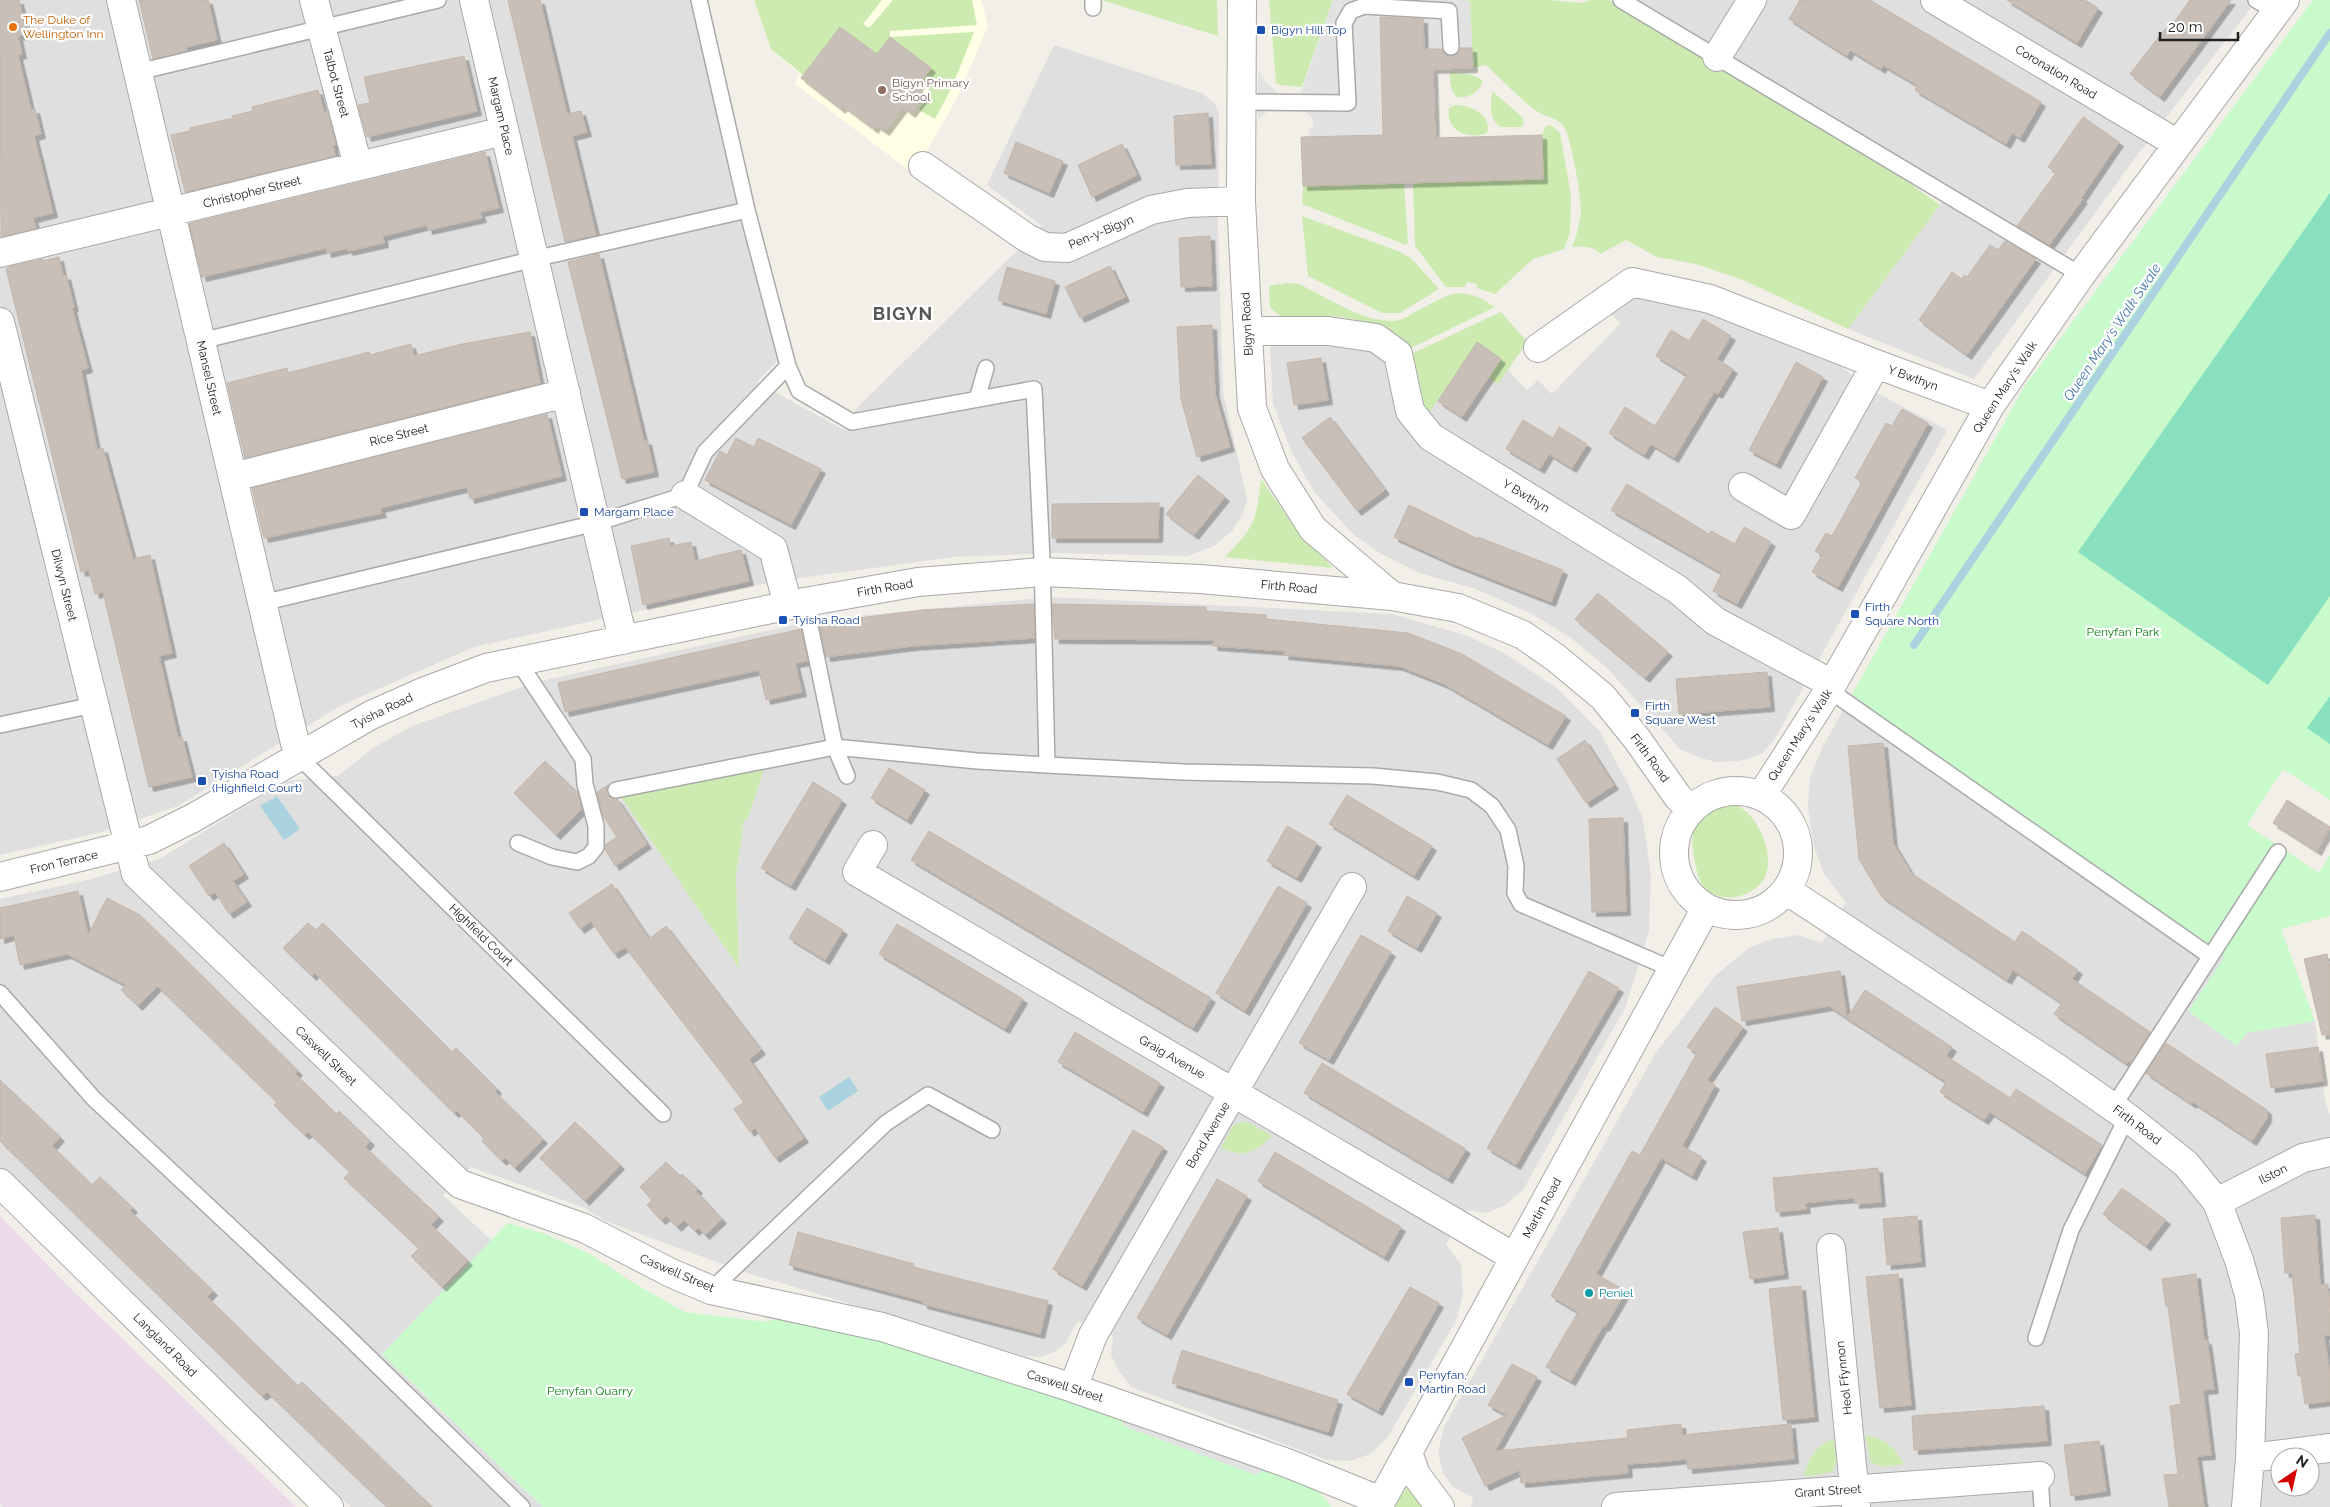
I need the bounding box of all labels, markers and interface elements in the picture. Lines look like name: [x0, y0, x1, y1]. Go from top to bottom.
scale bar: [2160, 10, 2238, 42]
place label: The Duke of Wellington Inn: [23, 13, 103, 41]
text: 20 m: [2168, 18, 2203, 36]
marker: The Duke of Wellington Inn: [7, 21, 19, 33]
place label: Bigyn Hill Top: [1271, 23, 1346, 37]
marker: Bigyn Hill Top: [1255, 24, 1267, 36]
street label: Coronation Road: [2013, 42, 2099, 102]
street label: Talbot Street: [320, 47, 352, 119]
street label: Margam Place: [485, 75, 517, 157]
place label: Bigyn Primary School: [892, 76, 970, 104]
marker: Bigyn Primary School: [876, 84, 888, 96]
street label: Christopher Street: [201, 173, 303, 211]
street label: Pen-y-Bigyn: [1066, 212, 1136, 252]
water label: Queen Mary's Walk Swale: [2060, 260, 2164, 404]
street label: Bigyn Road: [1238, 292, 1256, 356]
district label: BIGYN: [873, 303, 933, 324]
street label: Queen Mary's Walk: [1970, 338, 2040, 436]
street label: Mansel Street: [194, 339, 224, 417]
street label: Y Bwthyn: [1886, 362, 1940, 394]
street label: Rice Street: [368, 421, 430, 449]
street label: Y Bwthyn: [1500, 476, 1552, 516]
place label: Margam Place: [594, 505, 674, 519]
marker: Margam Place: [578, 506, 590, 518]
street label: Dilwyn Street: [48, 547, 80, 623]
street label: Firth Road: [856, 576, 914, 600]
street label: Firth Road: [1260, 578, 1318, 596]
place label: Firth Square North: [1865, 600, 1939, 628]
marker: Firth Square North: [1849, 608, 1861, 620]
place label: Tyisha Road: [793, 613, 860, 627]
marker: Tyisha Road: [777, 614, 789, 626]
park label: Penyfan Park: [2087, 625, 2160, 639]
street label: Queen Mary's Walk: [1765, 686, 1835, 784]
street label: Tyisha Road: [349, 690, 415, 732]
place label: Firth Square West: [1645, 699, 1716, 727]
marker: Firth Square West: [1629, 707, 1641, 719]
street label: Firth Road: [1628, 731, 1672, 785]
place label: Tyisha Road (Highfield Court): [212, 767, 302, 795]
marker: Tyisha Road (Highfield Court): [196, 775, 208, 787]
street label: Fron Terrace: [29, 847, 99, 877]
street label: Highfield Court: [446, 901, 516, 969]
street label: Caswell Street: [293, 1023, 359, 1089]
street label: Graig Avenue: [1136, 1032, 1208, 1082]
street label: Bond Avenue: [1183, 1099, 1233, 1171]
street label: Firth Road: [2110, 1102, 2164, 1148]
street label: Ilston: [2256, 1161, 2290, 1187]
street label: Martin Road: [1520, 1175, 1564, 1241]
street label: Caswell Street: [638, 1251, 716, 1295]
place label: Peniel: [1599, 1286, 1634, 1300]
marker: Peniel: [1583, 1287, 1595, 1299]
street label: Langland Road: [130, 1310, 200, 1380]
street label: Heol Ffynnon: [1833, 1340, 1855, 1416]
street label: Caswell Street: [1025, 1367, 1105, 1405]
place label: Penyfan, Martin Road: [1419, 1368, 1486, 1396]
marker: Penyfan, Martin Road: [1403, 1376, 1415, 1388]
park label: Penyfan Quarry: [547, 1384, 633, 1398]
north arrow: [2270, 1447, 2320, 1497]
text: N: [2293, 1452, 2311, 1471]
street label: Grant Street: [1794, 1482, 1862, 1500]

